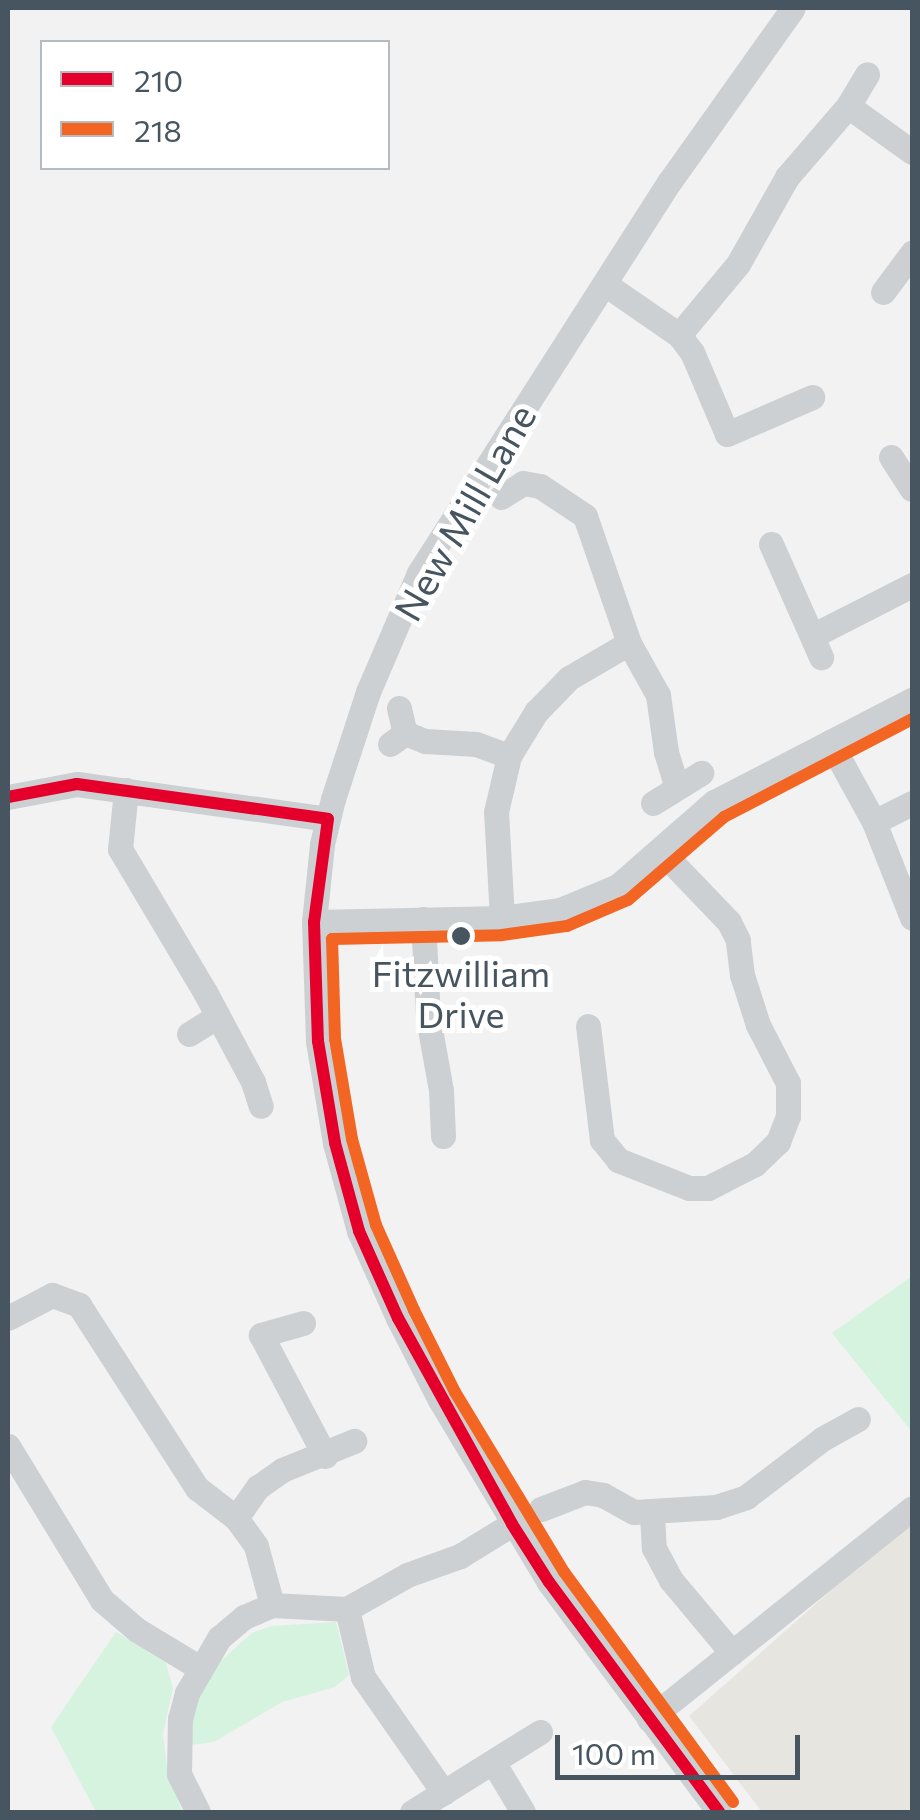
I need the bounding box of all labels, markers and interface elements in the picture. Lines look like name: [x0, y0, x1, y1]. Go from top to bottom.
legend: [40, 40, 390, 170]
text: 210: [134, 61, 183, 98]
text: 218: [134, 111, 182, 148]
street label: New Mill Lane: [384, 396, 544, 628]
marker: Fitzwilliam Drive: [451, 926, 471, 946]
place label: Fitzwilliam Drive: [372, 950, 550, 1035]
scale bar: [560, 1715, 805, 1777]
text: 100 m: [572, 1734, 656, 1771]

